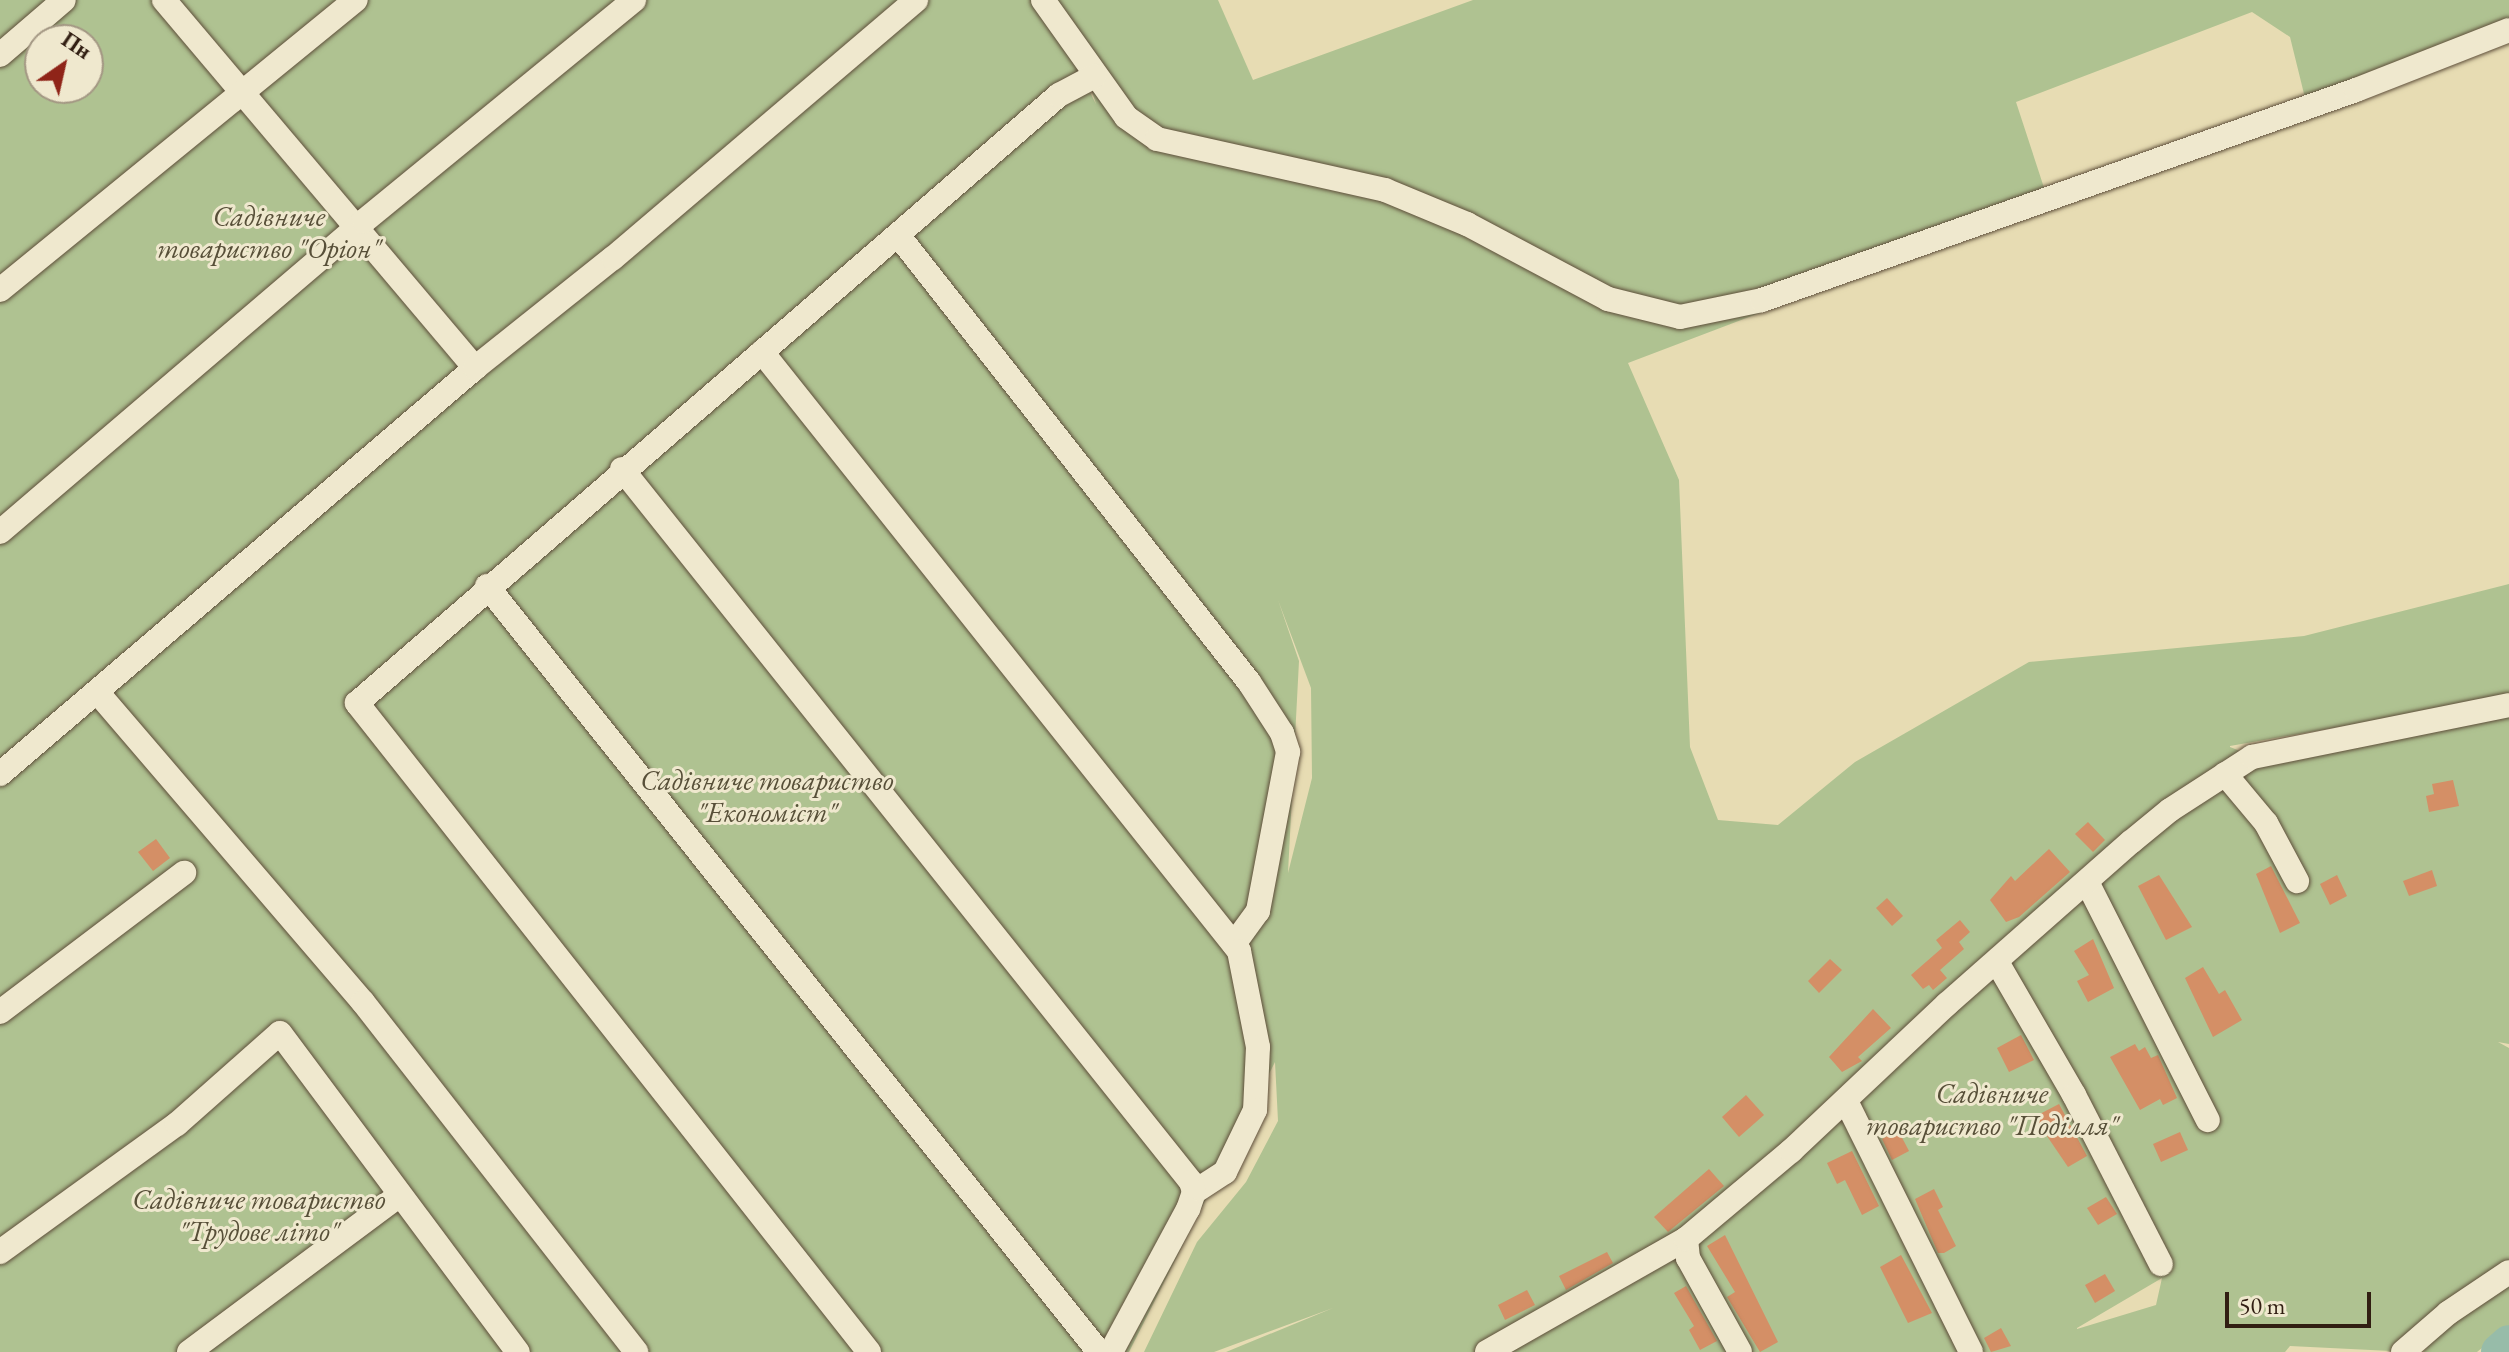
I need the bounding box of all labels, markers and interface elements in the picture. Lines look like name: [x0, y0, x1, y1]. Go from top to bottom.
north arrow: [24, 24, 104, 104]
text: Пн: [56, 25, 97, 66]
park label: Садівниче товариство "Оріон": [157, 199, 381, 265]
park label: Садівниче товариство "Економіст": [640, 763, 894, 829]
park label: Садівниче товариство "Поділля": [1866, 1076, 2118, 1142]
park label: Садівниче товариство "Трудове літо": [132, 1182, 386, 1248]
scale bar: [2229, 1276, 2375, 1326]
text: 50 m: [2239, 1290, 2286, 1321]

